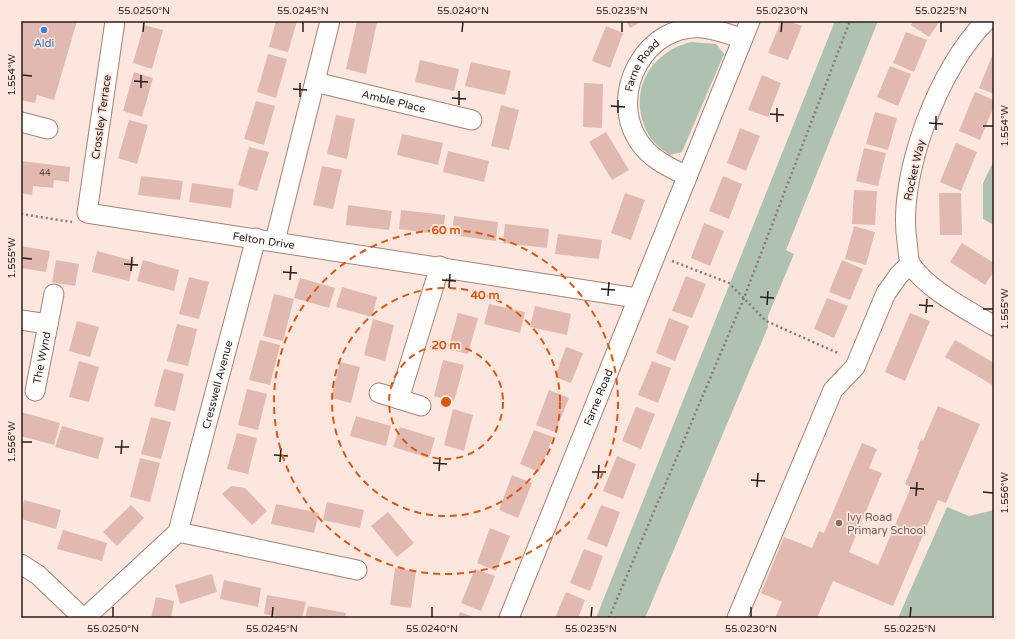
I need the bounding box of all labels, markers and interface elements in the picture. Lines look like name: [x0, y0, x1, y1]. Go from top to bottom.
text: 55.0250°N: [118, 5, 170, 17]
text: 55.0245°N: [277, 5, 329, 17]
text: 55.0240°N: [437, 5, 489, 17]
text: 55.0235°N: [596, 5, 648, 17]
text: 55.0230°N: [756, 5, 808, 17]
text: 55.0225°N: [915, 5, 967, 17]
marker: Aldi: [39, 25, 49, 35]
street label: Farne Road: [622, 36, 662, 93]
place label: Aldi: [34, 37, 54, 50]
text: 1.554°W: [6, 54, 18, 96]
street label: Crossley Terrace: [89, 74, 114, 160]
street label: Amble Place: [360, 88, 427, 116]
text: 1.554°W: [999, 105, 1011, 147]
street label: Rocket Way: [901, 138, 928, 202]
house number: 44: [39, 168, 51, 179]
text: 60 m: [431, 223, 461, 237]
street label: Felton Drive: [232, 230, 296, 252]
text: 1.555°W: [6, 237, 18, 279]
text: 40 m: [470, 288, 500, 302]
text: 1.555°W: [999, 288, 1011, 330]
street label: The Wynd: [31, 330, 54, 385]
text: 20 m: [431, 338, 461, 352]
street label: Cresswell Avenue: [200, 339, 236, 431]
street label: Farne Road: [581, 367, 616, 428]
centre of rings: [439, 395, 453, 409]
text: 1.556°W: [6, 421, 18, 463]
text: 1.556°W: [999, 472, 1011, 514]
place label: Ivy Road Primary School: [847, 511, 926, 537]
marker: Ivy Road Primary School: [834, 518, 844, 528]
text: 55.0250°N: [87, 623, 139, 635]
text: 55.0245°N: [246, 623, 298, 635]
text: 55.0240°N: [406, 623, 458, 635]
text: 55.0235°N: [565, 623, 617, 635]
text: 55.0230°N: [725, 623, 777, 635]
text: 55.0225°N: [884, 623, 936, 635]

